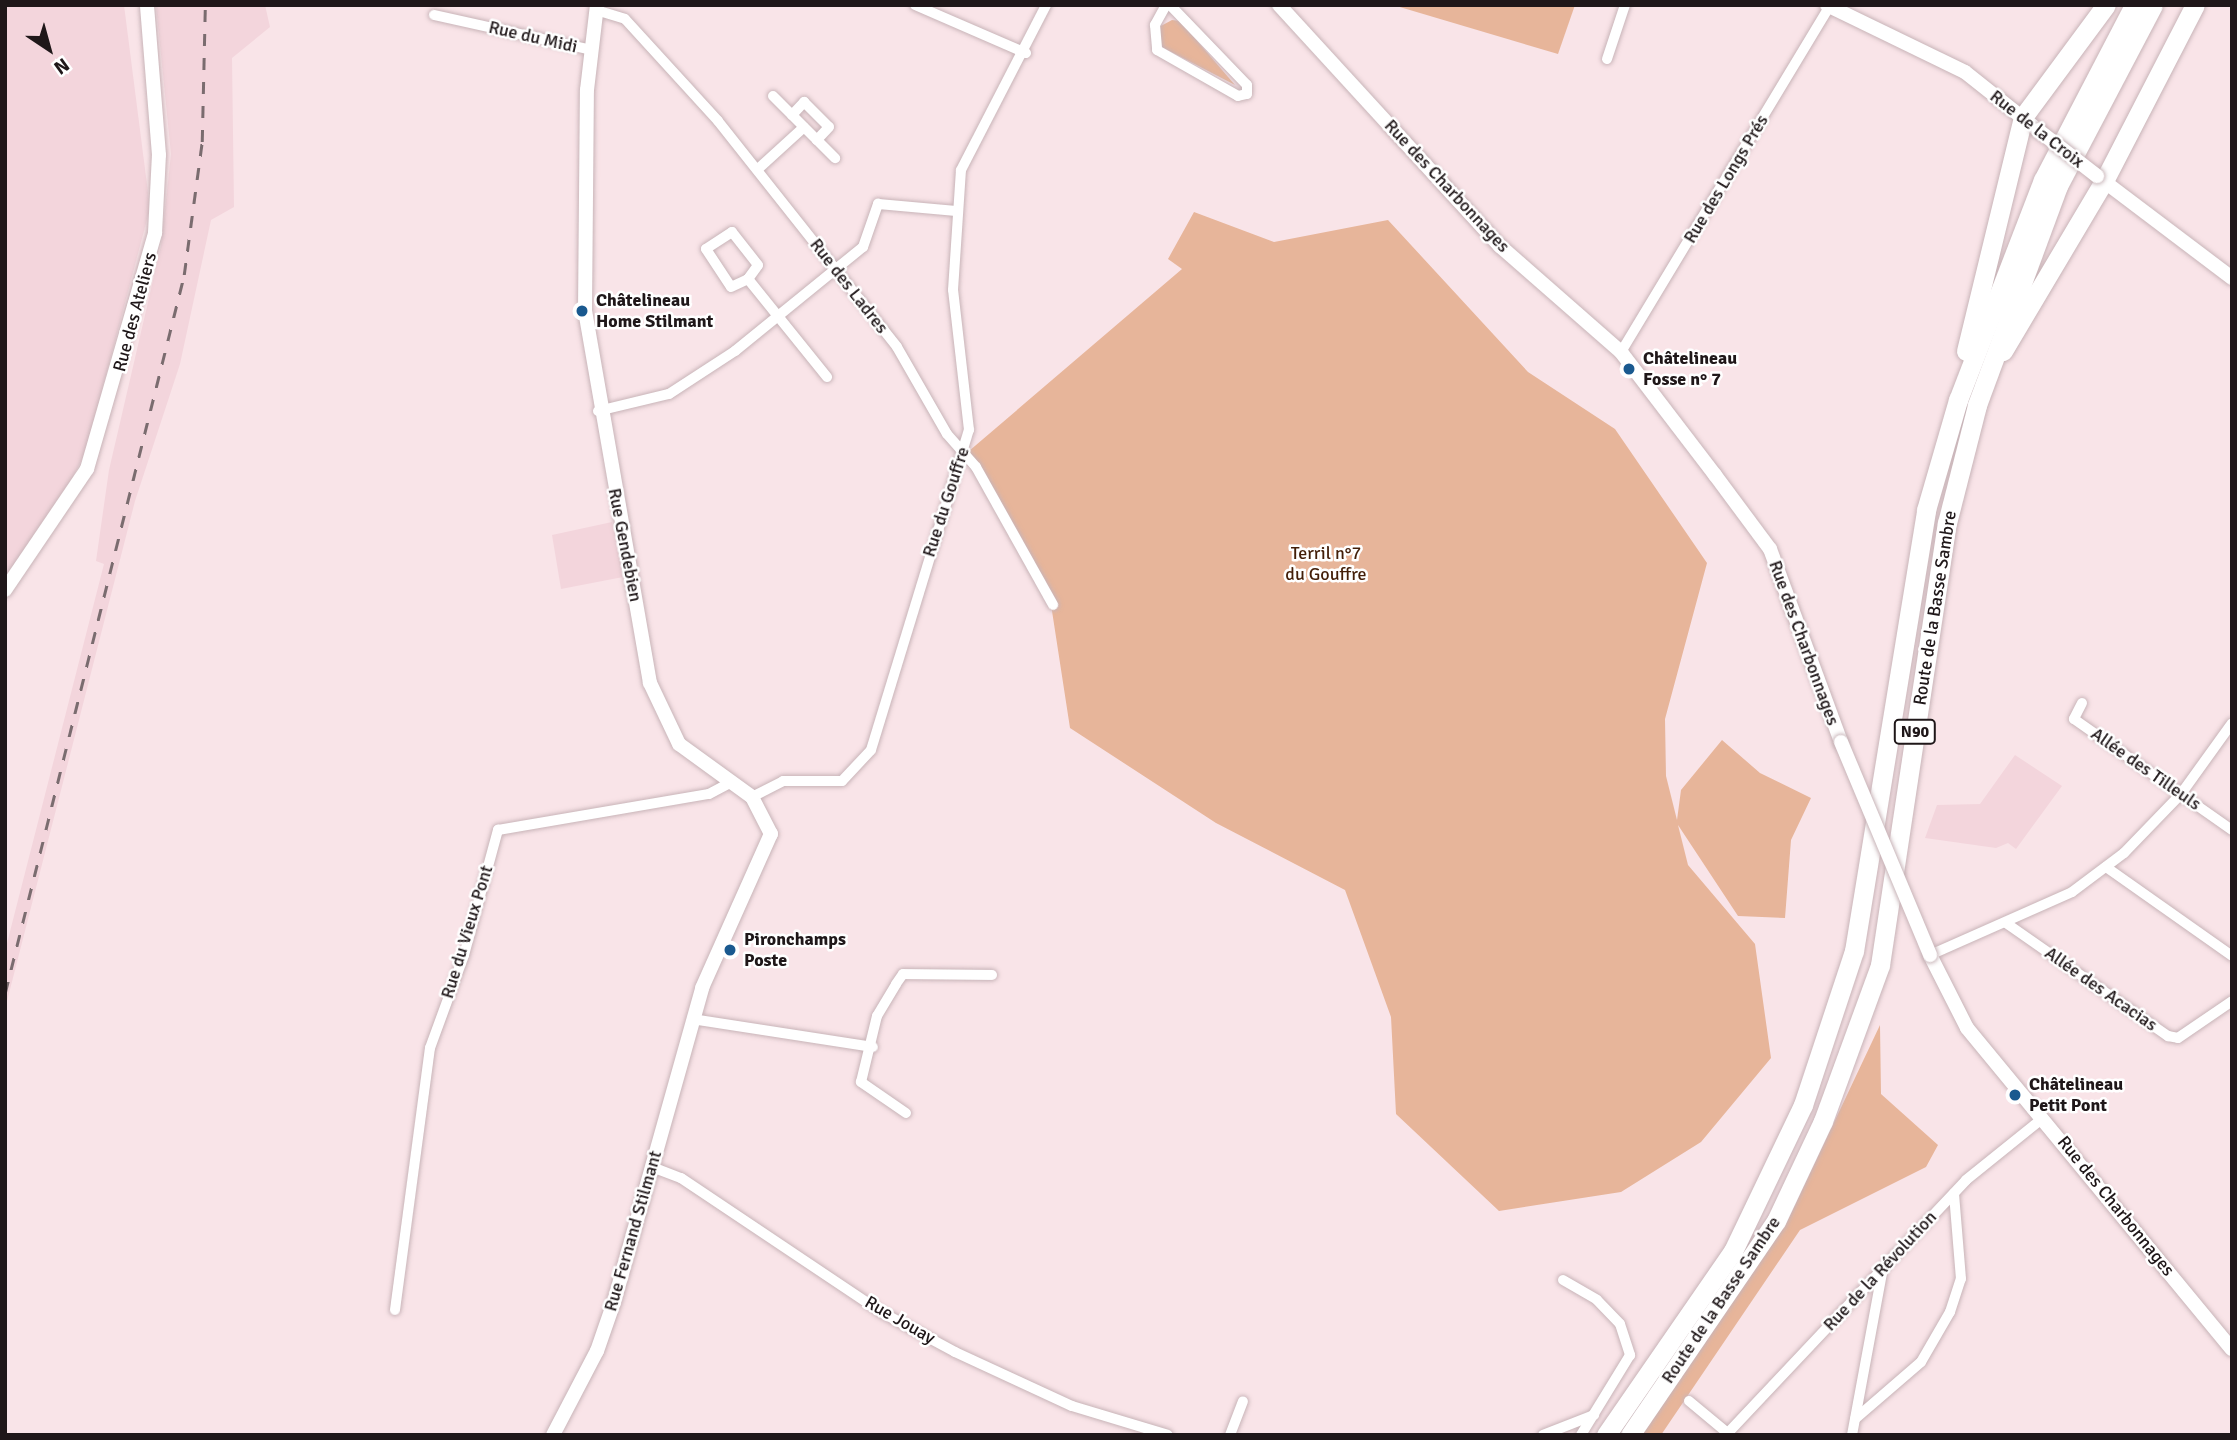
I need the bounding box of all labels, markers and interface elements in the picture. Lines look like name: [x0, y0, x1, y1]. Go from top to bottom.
north arrow: [14, 14, 84, 84]
street label: Rue du Midi: [487, 16, 579, 58]
text: N: [49, 52, 74, 80]
street label: Rue de la Croix: [1986, 85, 2088, 173]
street label: Rue des Longs Prés: [1679, 111, 1773, 247]
street label: Rue des Charbonnages: [1380, 115, 1514, 257]
street label: Rue des Ladres: [805, 234, 893, 338]
street label: Rue des Ateliers: [109, 250, 161, 374]
place label: Châtelineau Home Stilmant: [596, 290, 713, 332]
marker: Châtelineau Home Stilmant: [574, 303, 590, 319]
place label: Châtelineau Fosse n° 7: [1643, 348, 1737, 390]
marker: Châtelineau Fosse n° 7: [1621, 361, 1637, 377]
street label: Rue du Gouffre: [918, 444, 974, 560]
street label: Rue Gendebien: [603, 486, 647, 604]
street label: Route de la Basse Sambre: [1909, 509, 1961, 707]
park label: Terril n°7 du Gouffre: [1285, 543, 1367, 586]
street label: Rue des Charbonnages: [1764, 558, 1844, 728]
road number: N90: [1892, 720, 1938, 744]
street label: Allée des Tilleuls: [2087, 723, 2205, 815]
street label: Rue du Vieux Pont: [436, 863, 498, 1001]
place label: Pironchamps Poste: [744, 929, 846, 972]
marker: Pironchamps Poste: [722, 942, 738, 958]
street label: Allée des Acacias: [2041, 942, 2161, 1036]
place label: Châtelineau Petit Pont: [2029, 1074, 2123, 1116]
marker: Châtelineau Petit Pont: [2007, 1087, 2023, 1103]
street label: Rue des Charbonnages: [2053, 1132, 2179, 1280]
street label: Rue Fernand Stilmant: [600, 1148, 666, 1314]
street label: Rue de la Révolution: [1819, 1207, 1941, 1335]
street label: Route de la Basse Sambre: [1657, 1212, 1785, 1388]
street label: Rue Jouay: [861, 1291, 939, 1349]

